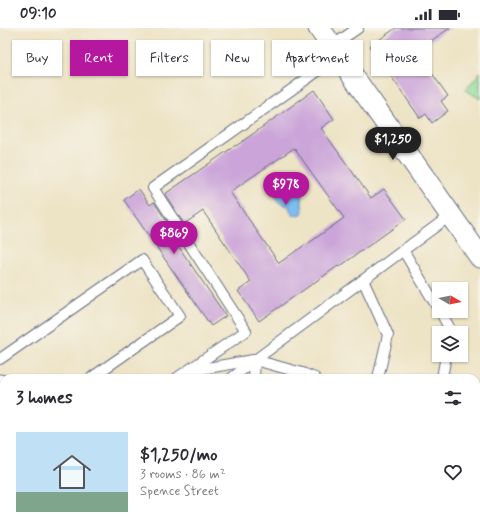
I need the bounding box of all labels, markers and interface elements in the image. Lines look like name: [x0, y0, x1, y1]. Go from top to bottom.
text: 09:10: [20, 4, 57, 24]
chip: Buy: [12, 40, 62, 76]
chip: Rent: [70, 40, 128, 76]
chip: Filters: [136, 40, 203, 76]
chip: New: [211, 40, 264, 76]
chip: Apartment: [272, 40, 363, 76]
chip: House: [371, 40, 432, 76]
pin: $1,250: [360, 127, 426, 161]
text: $1,250: [374, 131, 412, 148]
pin: $978: [262, 172, 310, 206]
text: $978: [272, 176, 300, 193]
pin: $869: [150, 221, 198, 255]
text: $869: [159, 225, 189, 242]
north arrow: [432, 282, 468, 318]
map controls: [432, 282, 468, 362]
button: layers: [432, 326, 468, 362]
text: 3 homes: [16, 387, 73, 409]
icon: filters: [442, 387, 464, 409]
text: $1,250/mo: [140, 444, 217, 466]
icon: home: [48, 448, 96, 496]
icon: heart: [442, 461, 464, 483]
text: 3 rooms · 86 m²: [140, 466, 226, 483]
text: Spence Street: [140, 483, 219, 500]

